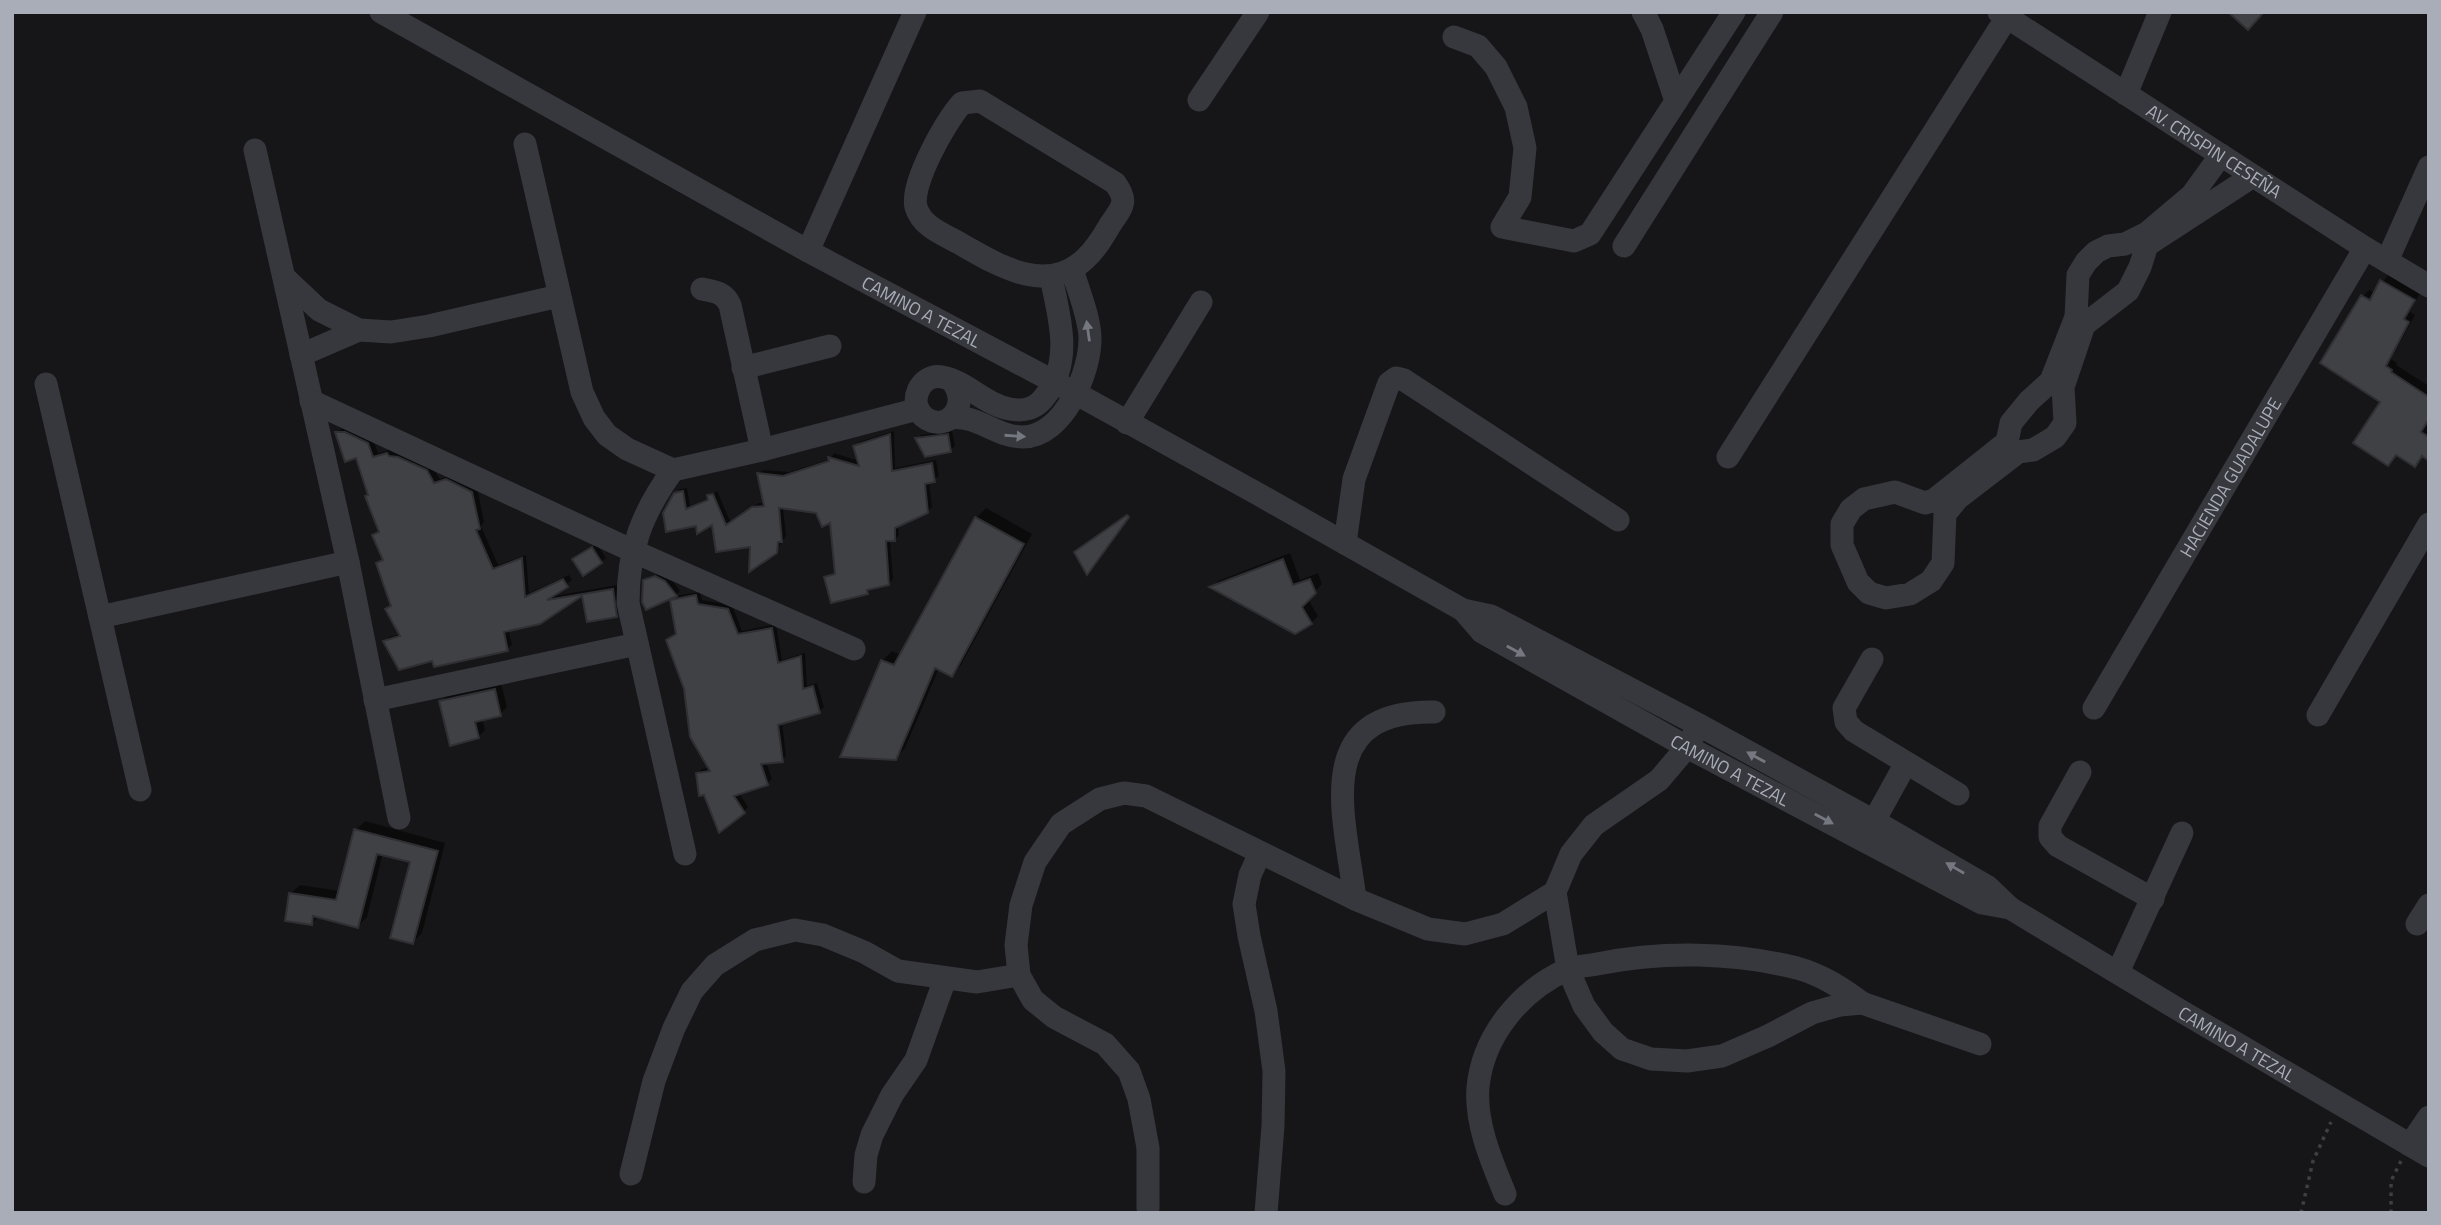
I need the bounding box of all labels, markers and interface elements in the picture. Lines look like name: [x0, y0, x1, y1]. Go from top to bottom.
street label: AV. CRISPIN CESEÑA: [2141, 97, 2287, 205]
street label: CAMINO A TEZAL: [857, 269, 986, 354]
one-way arrow: [1082, 320, 1093, 342]
street label: HACIENDA GUADALUPE: [2172, 392, 2288, 562]
one-way arrow: [1004, 431, 1026, 442]
one-way arrow: [1506, 645, 1526, 657]
street label: CAMINO A TEZAL: [1666, 727, 1795, 813]
one-way arrow: [1747, 751, 1766, 763]
one-way arrow: [1814, 812, 1834, 824]
one-way arrow: [1945, 862, 1964, 874]
street label: CAMINO A TEZAL: [2173, 999, 2301, 1089]

